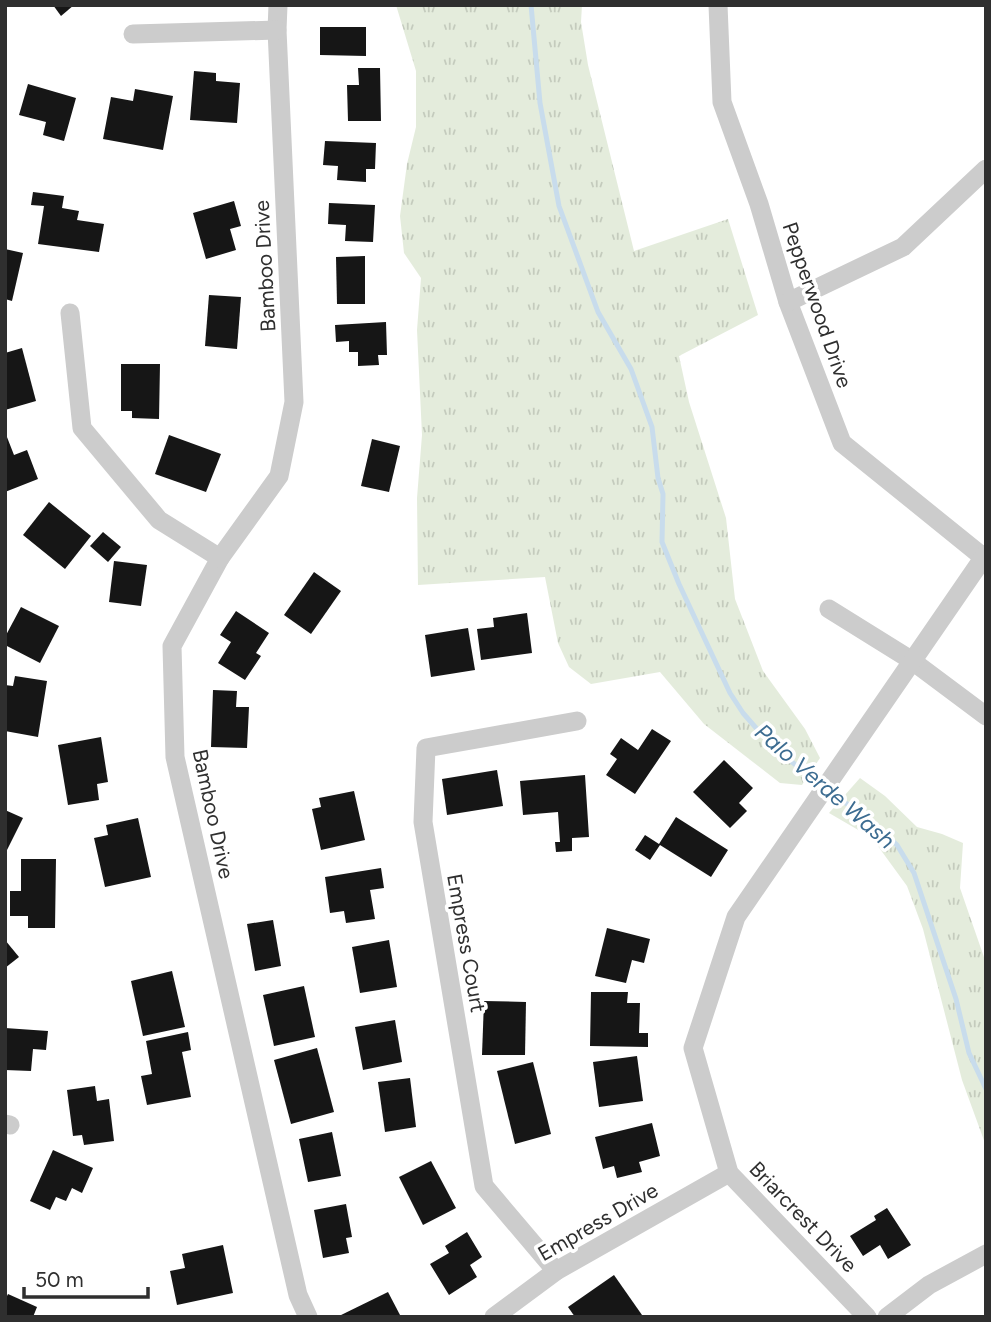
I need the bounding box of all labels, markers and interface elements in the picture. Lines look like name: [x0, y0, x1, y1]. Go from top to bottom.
street label: Bamboo Drive: [249, 200, 280, 333]
street label: Pepperwood Drive: [777, 219, 858, 391]
water label: Palo Verde Wash: [749, 718, 901, 854]
street label: Bamboo Drive: [188, 747, 239, 881]
street label: Empress Court: [442, 872, 491, 1014]
street label: Briarcrest Drive: [744, 1156, 862, 1277]
street label: Empress Drive: [533, 1177, 662, 1266]
scale bar: [24, 1256, 149, 1300]
text: 50 m: [35, 1267, 84, 1292]

